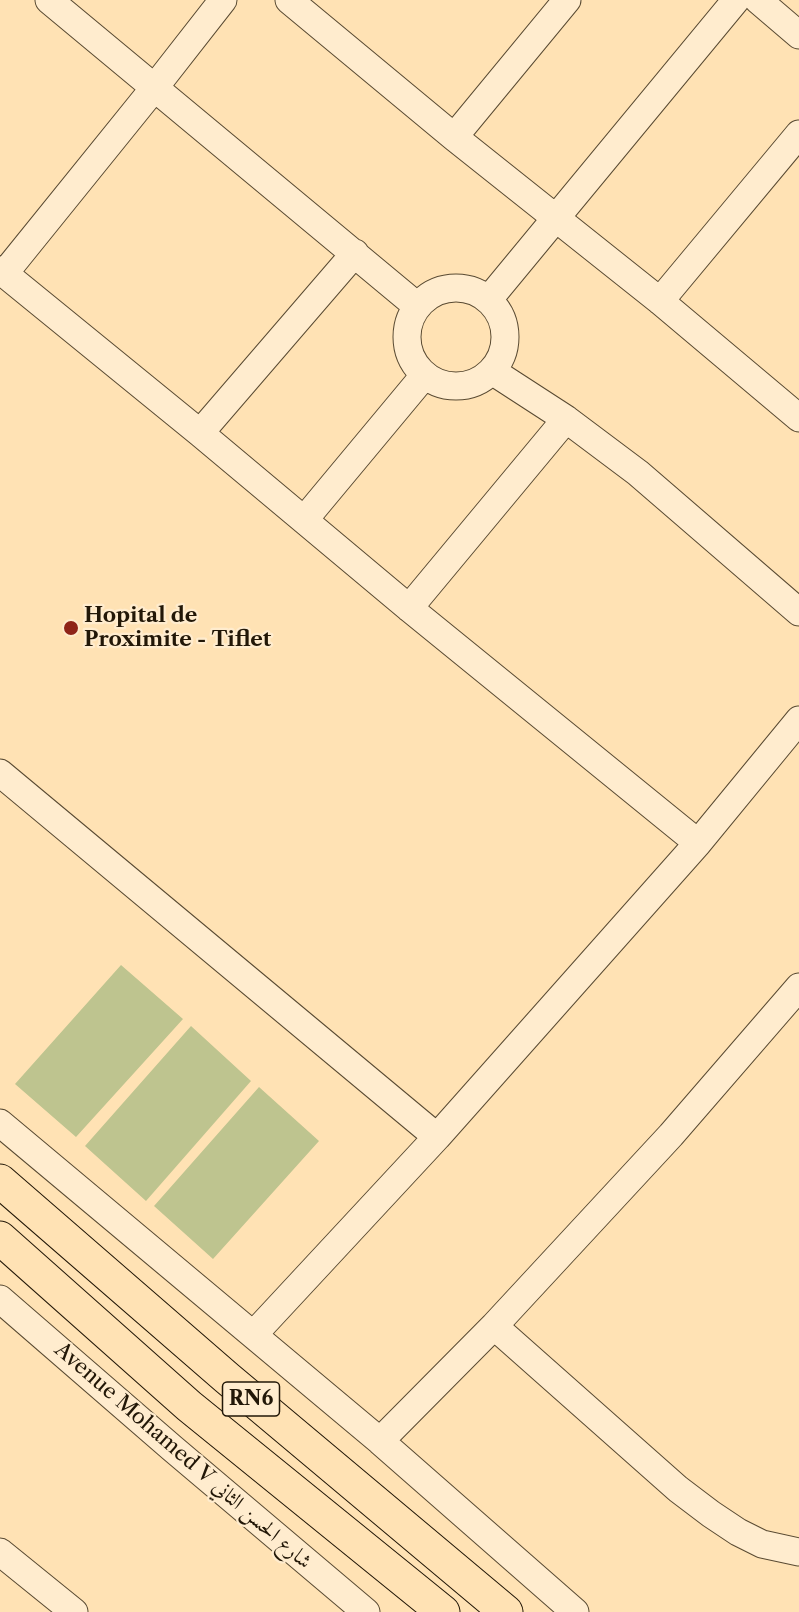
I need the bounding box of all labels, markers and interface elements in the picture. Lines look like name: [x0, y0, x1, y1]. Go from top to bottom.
place label: Hopital de Proximite - Tiflet: [84, 603, 271, 653]
marker: Hopital de Proximite - Tiflet: [62, 619, 80, 637]
street label: Avenue Mohamed V شارع الحسن الثاني: [49, 1337, 317, 1575]
road number: RN6: [222, 1382, 280, 1416]

